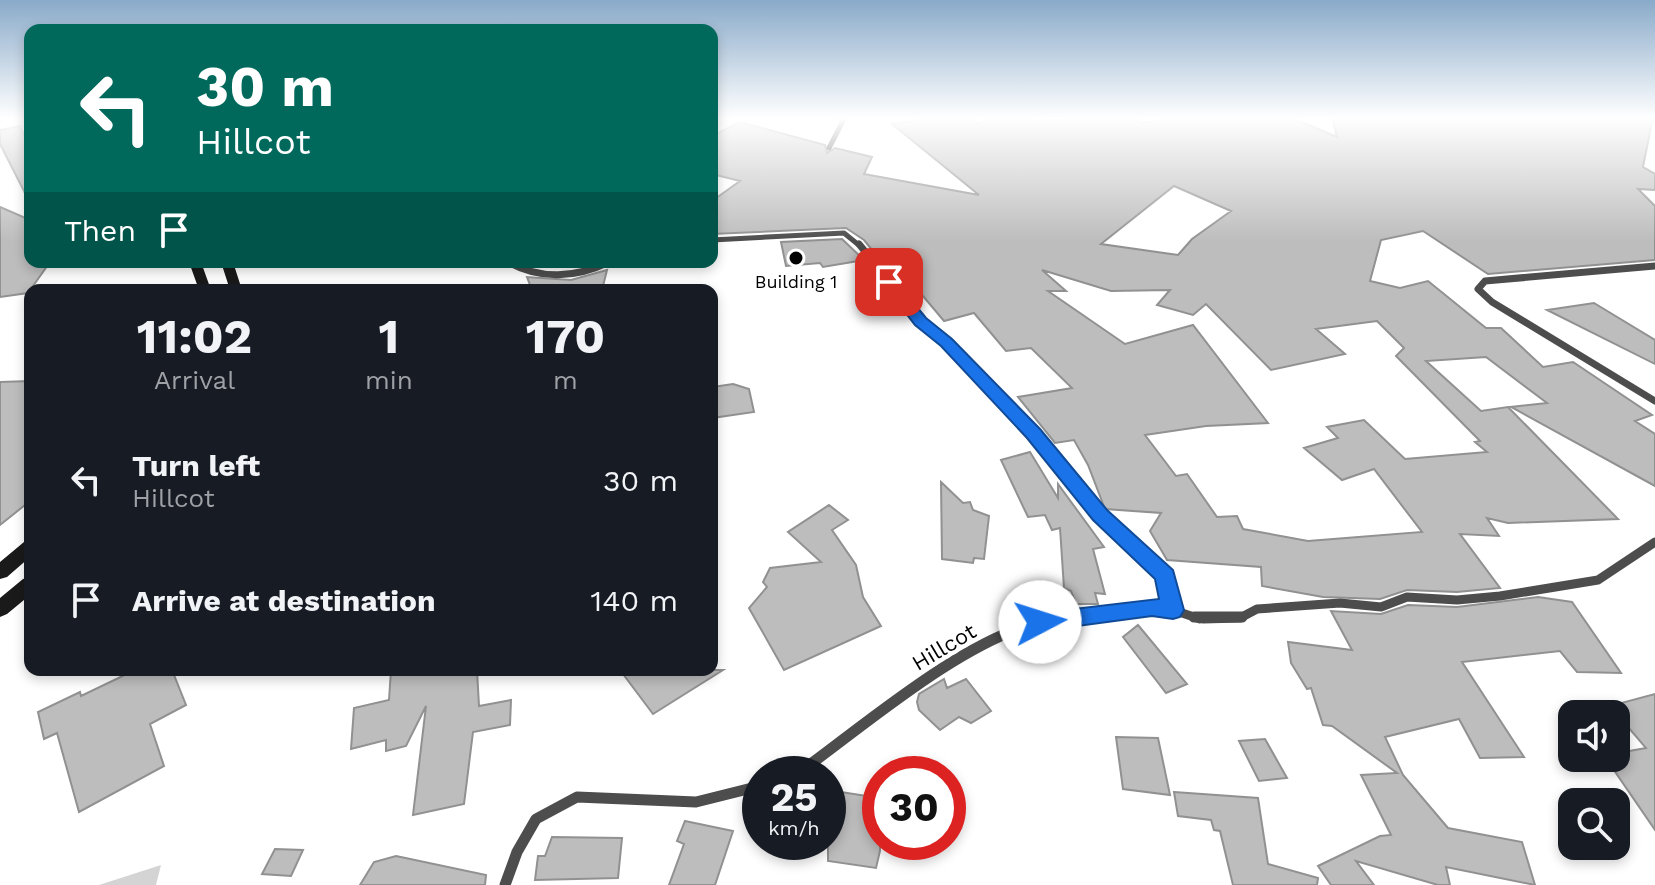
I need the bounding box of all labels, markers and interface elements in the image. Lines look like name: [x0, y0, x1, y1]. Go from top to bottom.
text: 30 m: [196, 54, 334, 120]
icon: left: [64, 56, 168, 160]
text: Hillcot: [196, 121, 311, 163]
icon: arrive: [152, 208, 196, 252]
text: Then: [64, 213, 136, 248]
pin: [855, 248, 923, 316]
marker: Building 1: [787, 249, 805, 267]
icon: arrive: [867, 260, 911, 304]
place label: Building 1: [755, 271, 837, 292]
text: 11:02: [137, 308, 252, 365]
text: 1: [379, 308, 399, 365]
text: 170: [526, 308, 605, 365]
text: Arrival: [154, 365, 235, 395]
text: min: [365, 365, 413, 395]
text: m: [553, 365, 578, 395]
text: Turn left: [132, 448, 260, 483]
icon: left: [64, 458, 108, 502]
text: 30 m: [603, 463, 678, 498]
text: Hillcot: [132, 483, 215, 513]
icon: arrive: [64, 578, 108, 622]
position arrow: [998, 580, 1082, 664]
text: Arrive at destination: [132, 583, 436, 618]
text: 140 m: [590, 583, 678, 618]
street label: Hillcot: [908, 618, 980, 676]
map controls: [1558, 700, 1630, 860]
button: sound: [1558, 700, 1630, 772]
speed limit sign: 30: [862, 756, 966, 860]
text: 25: [770, 774, 818, 821]
button: search: [1558, 788, 1630, 860]
text: km/h: [768, 816, 820, 840]

